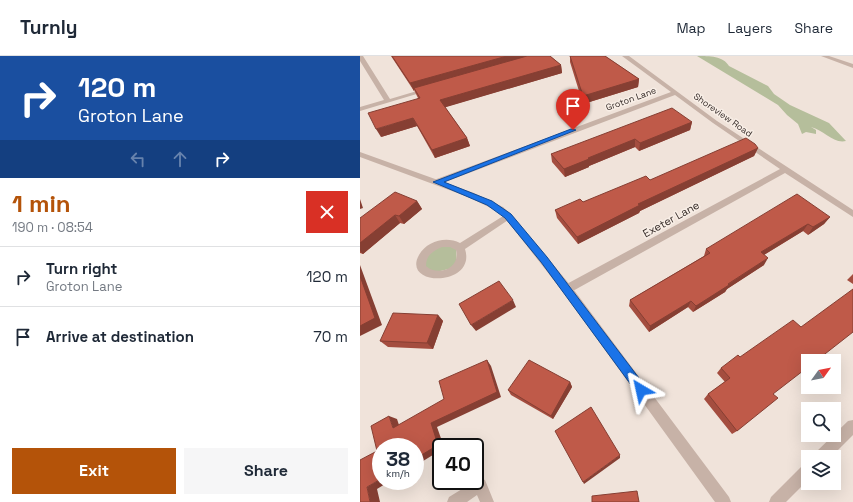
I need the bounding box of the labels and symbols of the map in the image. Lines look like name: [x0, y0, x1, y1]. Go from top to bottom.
street label: Groton Lane: [604, 84, 658, 114]
pin: [556, 89, 590, 130]
street label: Shoreview Road: [691, 90, 755, 140]
street label: Exeter Lane: [640, 198, 702, 240]
north arrow: [801, 354, 841, 394]
position arrow: [620, 369, 662, 411]
speed limit sign: 40: [432, 438, 484, 490]

